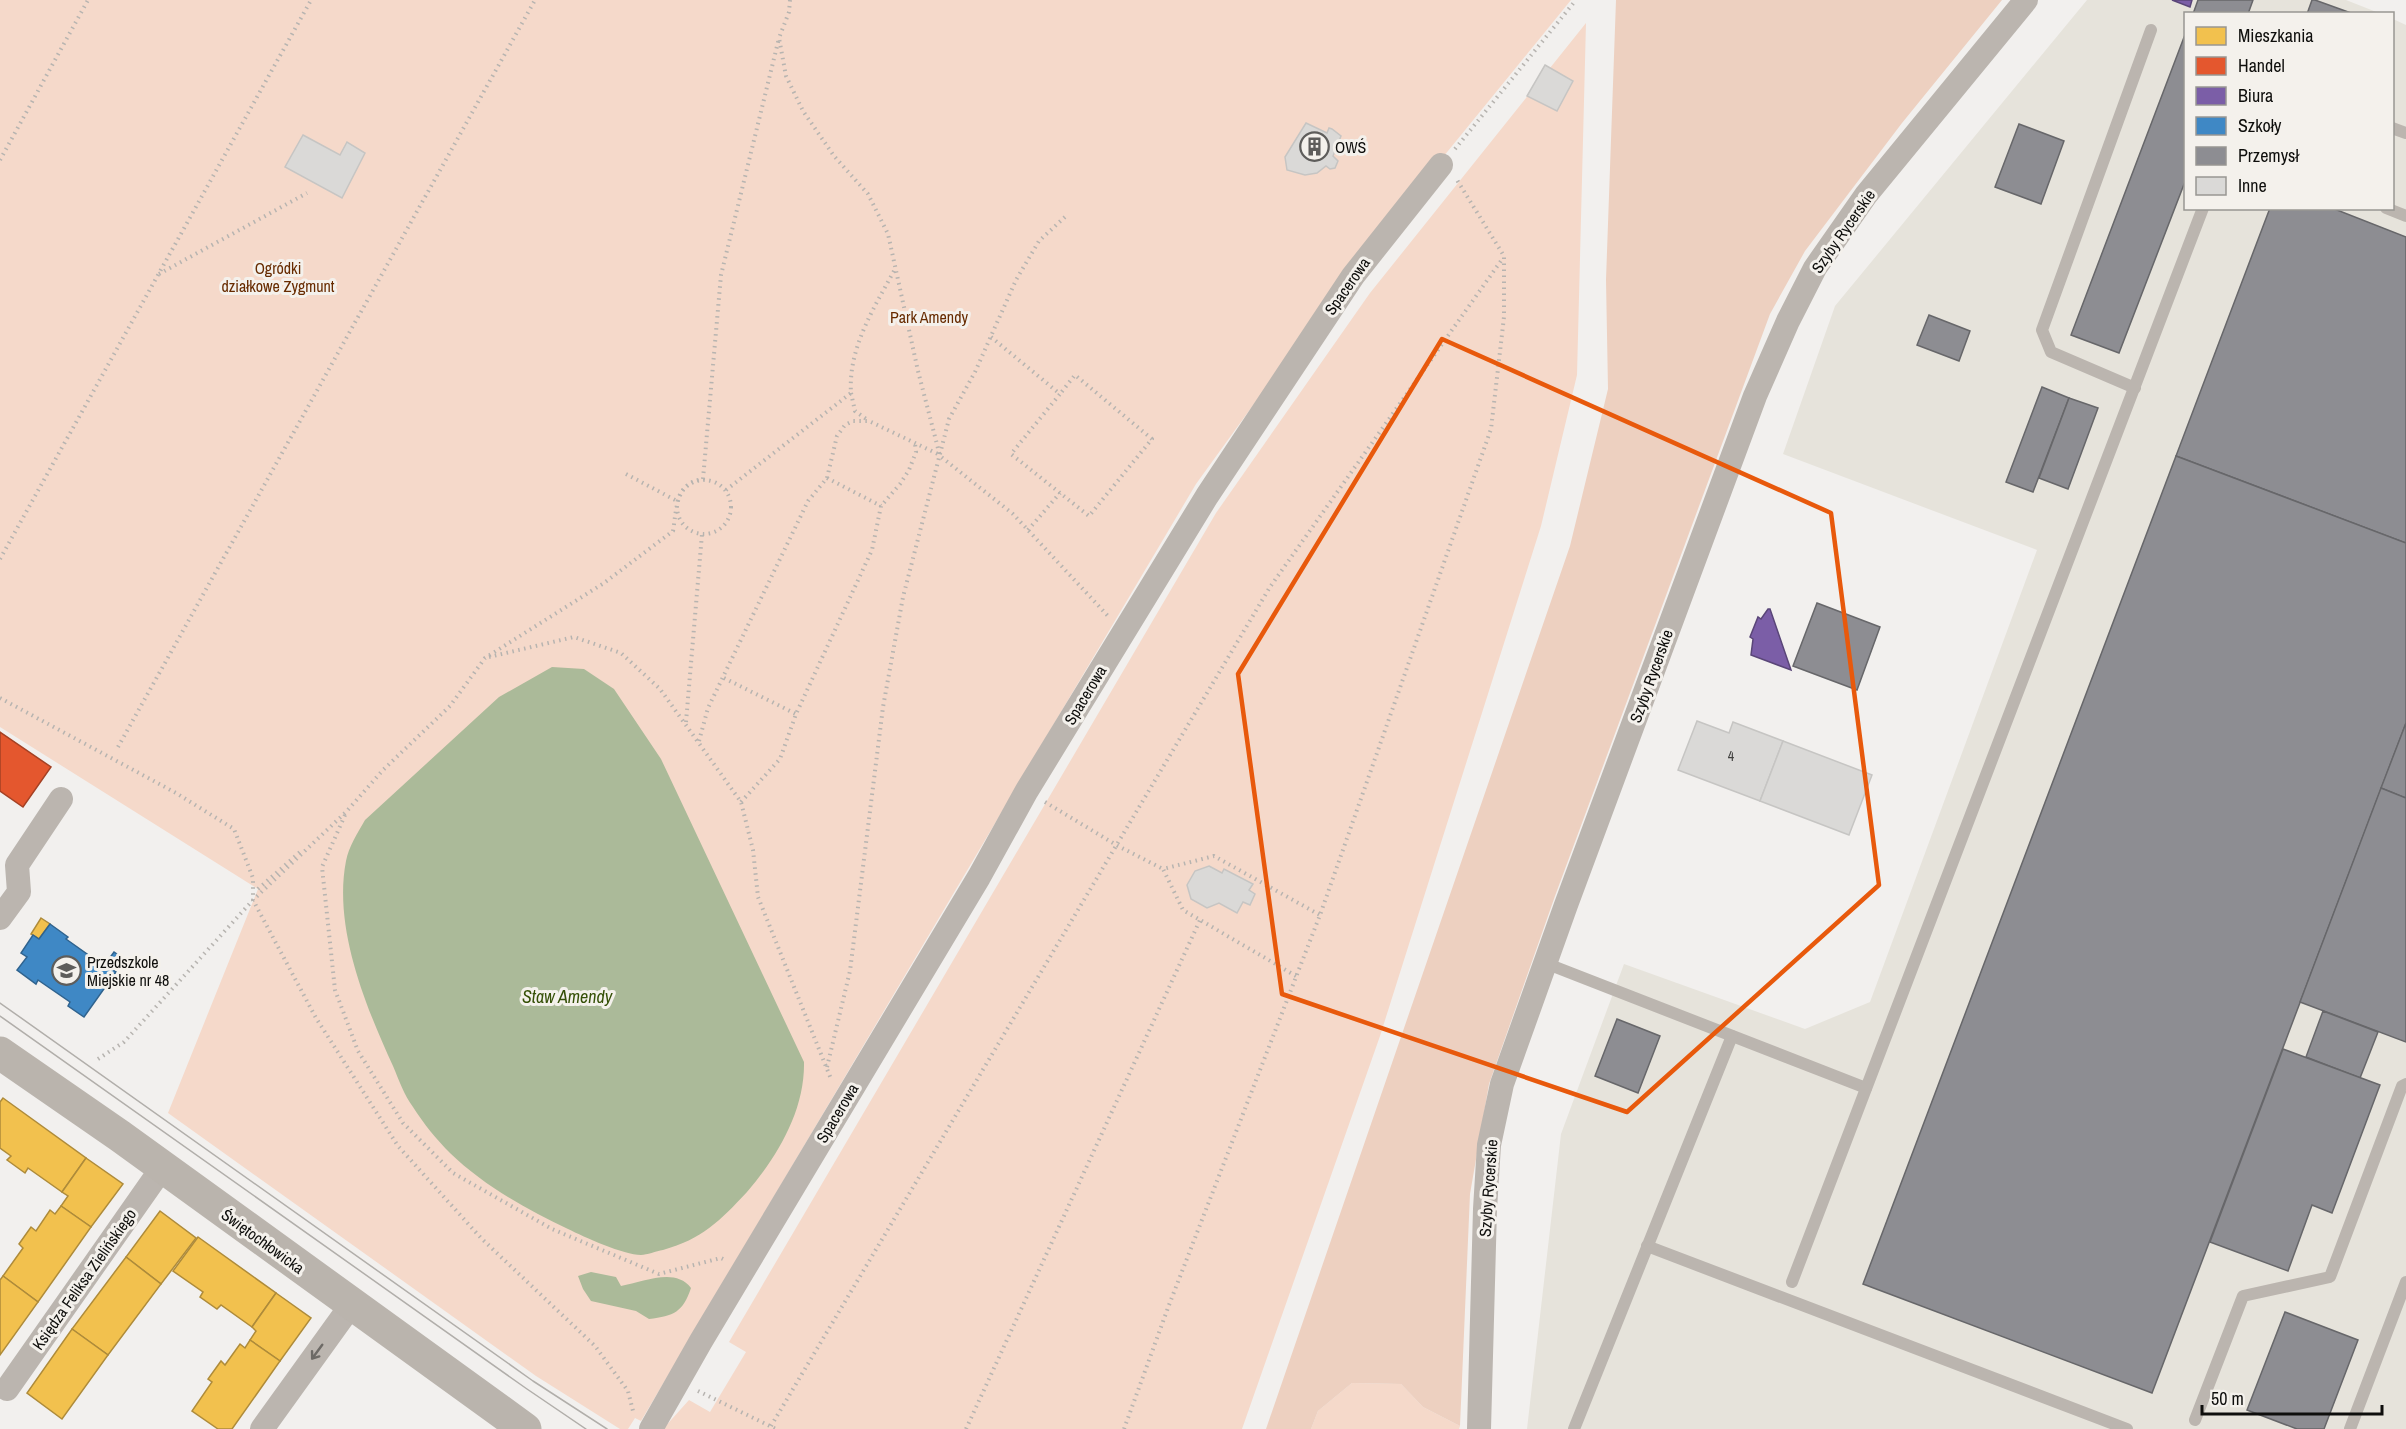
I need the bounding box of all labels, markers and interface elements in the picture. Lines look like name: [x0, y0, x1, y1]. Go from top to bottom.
legend: [2184, 12, 2394, 210]
text: Mieszkania: [2238, 23, 2313, 48]
text: Handel: [2238, 53, 2285, 78]
text: Biura: [2238, 83, 2273, 108]
text: Szkoły: [2238, 113, 2282, 138]
building icon: OWŚ: [1298, 131, 1330, 163]
place label: OWŚ: [1335, 136, 1367, 158]
text: Przemysł: [2238, 143, 2299, 168]
text: Inne: [2238, 173, 2267, 198]
street label: Szyby Rycerskie: [1806, 185, 1880, 277]
street label: Spacerowa: [1319, 252, 1375, 319]
park label: Ogródki działkowe Zygmunt: [221, 257, 335, 297]
park label: Park Amendy: [890, 306, 968, 328]
street label: Szyby Rycerskie: [1624, 626, 1678, 726]
street label: Spacerowa: [1059, 661, 1112, 729]
house number: 4: [1728, 747, 1735, 765]
place label: Przedszkole Miejskie nr 48: [87, 951, 169, 991]
school or university icon: Przedszkole Miejskie nr 48: [50, 955, 82, 987]
water label: Staw Amendy: [522, 984, 614, 1009]
street label: Spacerowa: [811, 1079, 864, 1147]
street label: Szyby Rycerskie: [1474, 1139, 1502, 1237]
street label: Świętochłowicka: [217, 1203, 310, 1279]
street label: Księdza Feliksa Zielińskiego: [27, 1204, 141, 1354]
one-way arrow: [311, 1343, 324, 1359]
scale bar: [2202, 1378, 2382, 1416]
text: 50 m: [2211, 1386, 2244, 1411]

